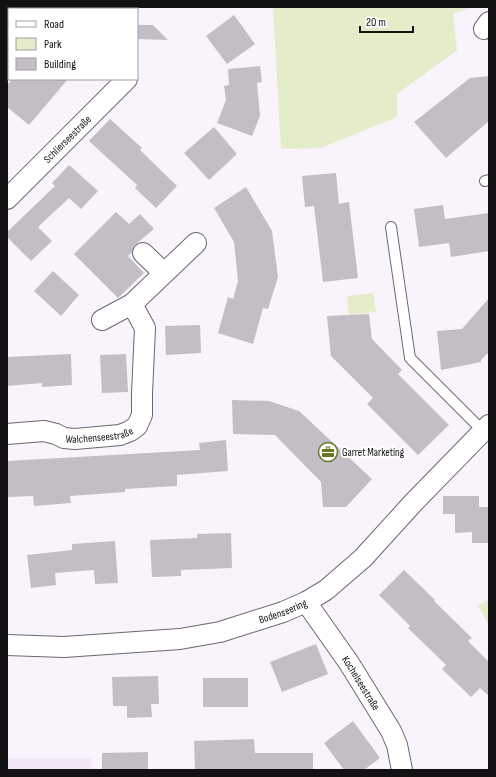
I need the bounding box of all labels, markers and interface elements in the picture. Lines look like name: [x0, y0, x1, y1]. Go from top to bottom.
legend: [8, 8, 138, 80]
scale bar: [360, 8, 413, 34]
text: 20 m: [366, 15, 386, 30]
text: Road: [44, 17, 64, 32]
text: Park: [44, 37, 62, 52]
text: Building: [44, 57, 76, 72]
street label: Schlierseestraße: [41, 112, 94, 165]
street label: Walchenseestraße: [65, 424, 136, 446]
office icon: Garret Marketing: [317, 441, 339, 463]
place label: Garret Marketing: [342, 446, 405, 459]
street label: Bodenseering: [257, 596, 309, 626]
street label: Kochelseestraße: [339, 653, 383, 712]

